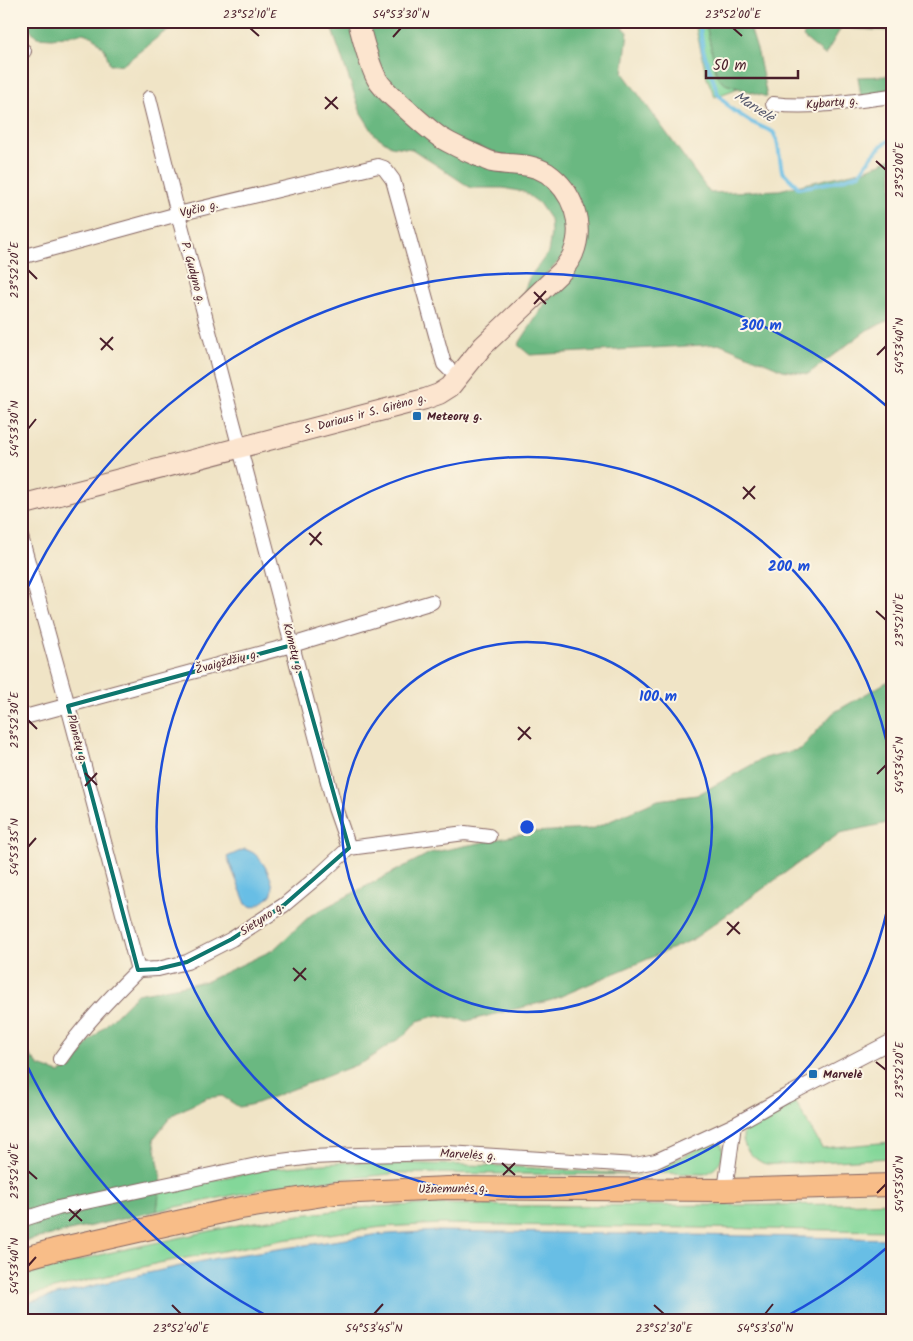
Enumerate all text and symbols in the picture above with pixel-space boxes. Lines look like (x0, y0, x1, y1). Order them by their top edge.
text: 23°52'10"E (223, 5, 278, 24)
text: 54°53'30"N (372, 5, 430, 24)
text: 23°52'00"E (705, 5, 762, 24)
scale bar (706, 48, 798, 80)
text: 50 m (713, 54, 747, 78)
water label: Marvelė (730, 86, 780, 129)
street label: Kybartų g. (805, 91, 859, 115)
text: 23°52'00"E (890, 141, 909, 198)
street label: Vyčio g. (178, 195, 220, 223)
street label: P. Gudyno g. (176, 240, 211, 307)
text: 23°52'20"E (5, 241, 24, 299)
text: 300 m (739, 314, 782, 338)
text: 54°53'40"N (890, 318, 909, 374)
street label: S. Dariaus ir S. Girėno g. (302, 389, 428, 439)
text: 54°53'30"N (5, 400, 24, 458)
place label: Meteorų g. (427, 407, 482, 426)
marker: Meteorų g. (411, 410, 423, 422)
text: 200 m (768, 555, 810, 579)
text: 23°52'10"E (890, 592, 909, 647)
street label: Kometų g. (277, 621, 309, 675)
street label: Žvaigždžių g. (193, 644, 261, 680)
text: 100 m (639, 685, 677, 709)
text: 23°52'30"E (5, 691, 24, 748)
street label: Planetų g. (61, 712, 93, 766)
text: 54°53'45"N (890, 736, 909, 794)
text: 54°53'35"N (5, 818, 24, 876)
centre of rings (518, 818, 536, 836)
street label: Sietyno g. (236, 897, 288, 941)
text: 23°52'20"E (890, 1041, 909, 1099)
place label: Marvelė (823, 1065, 863, 1084)
marker: Marvelė (807, 1068, 819, 1080)
text: 23°52'40"E (5, 1142, 24, 1199)
street label: Marvelės g. (439, 1144, 497, 1166)
text: 54°53'50"N (890, 1156, 909, 1212)
street label: Užnemunės g. (418, 1179, 488, 1199)
text: 54°53'40"N (5, 1238, 24, 1294)
text: 23°52'40"E (153, 1319, 210, 1338)
text: 54°53'45"N (345, 1319, 403, 1338)
text: 23°52'30"E (636, 1319, 693, 1338)
text: 54°53'50"N (737, 1319, 793, 1338)

